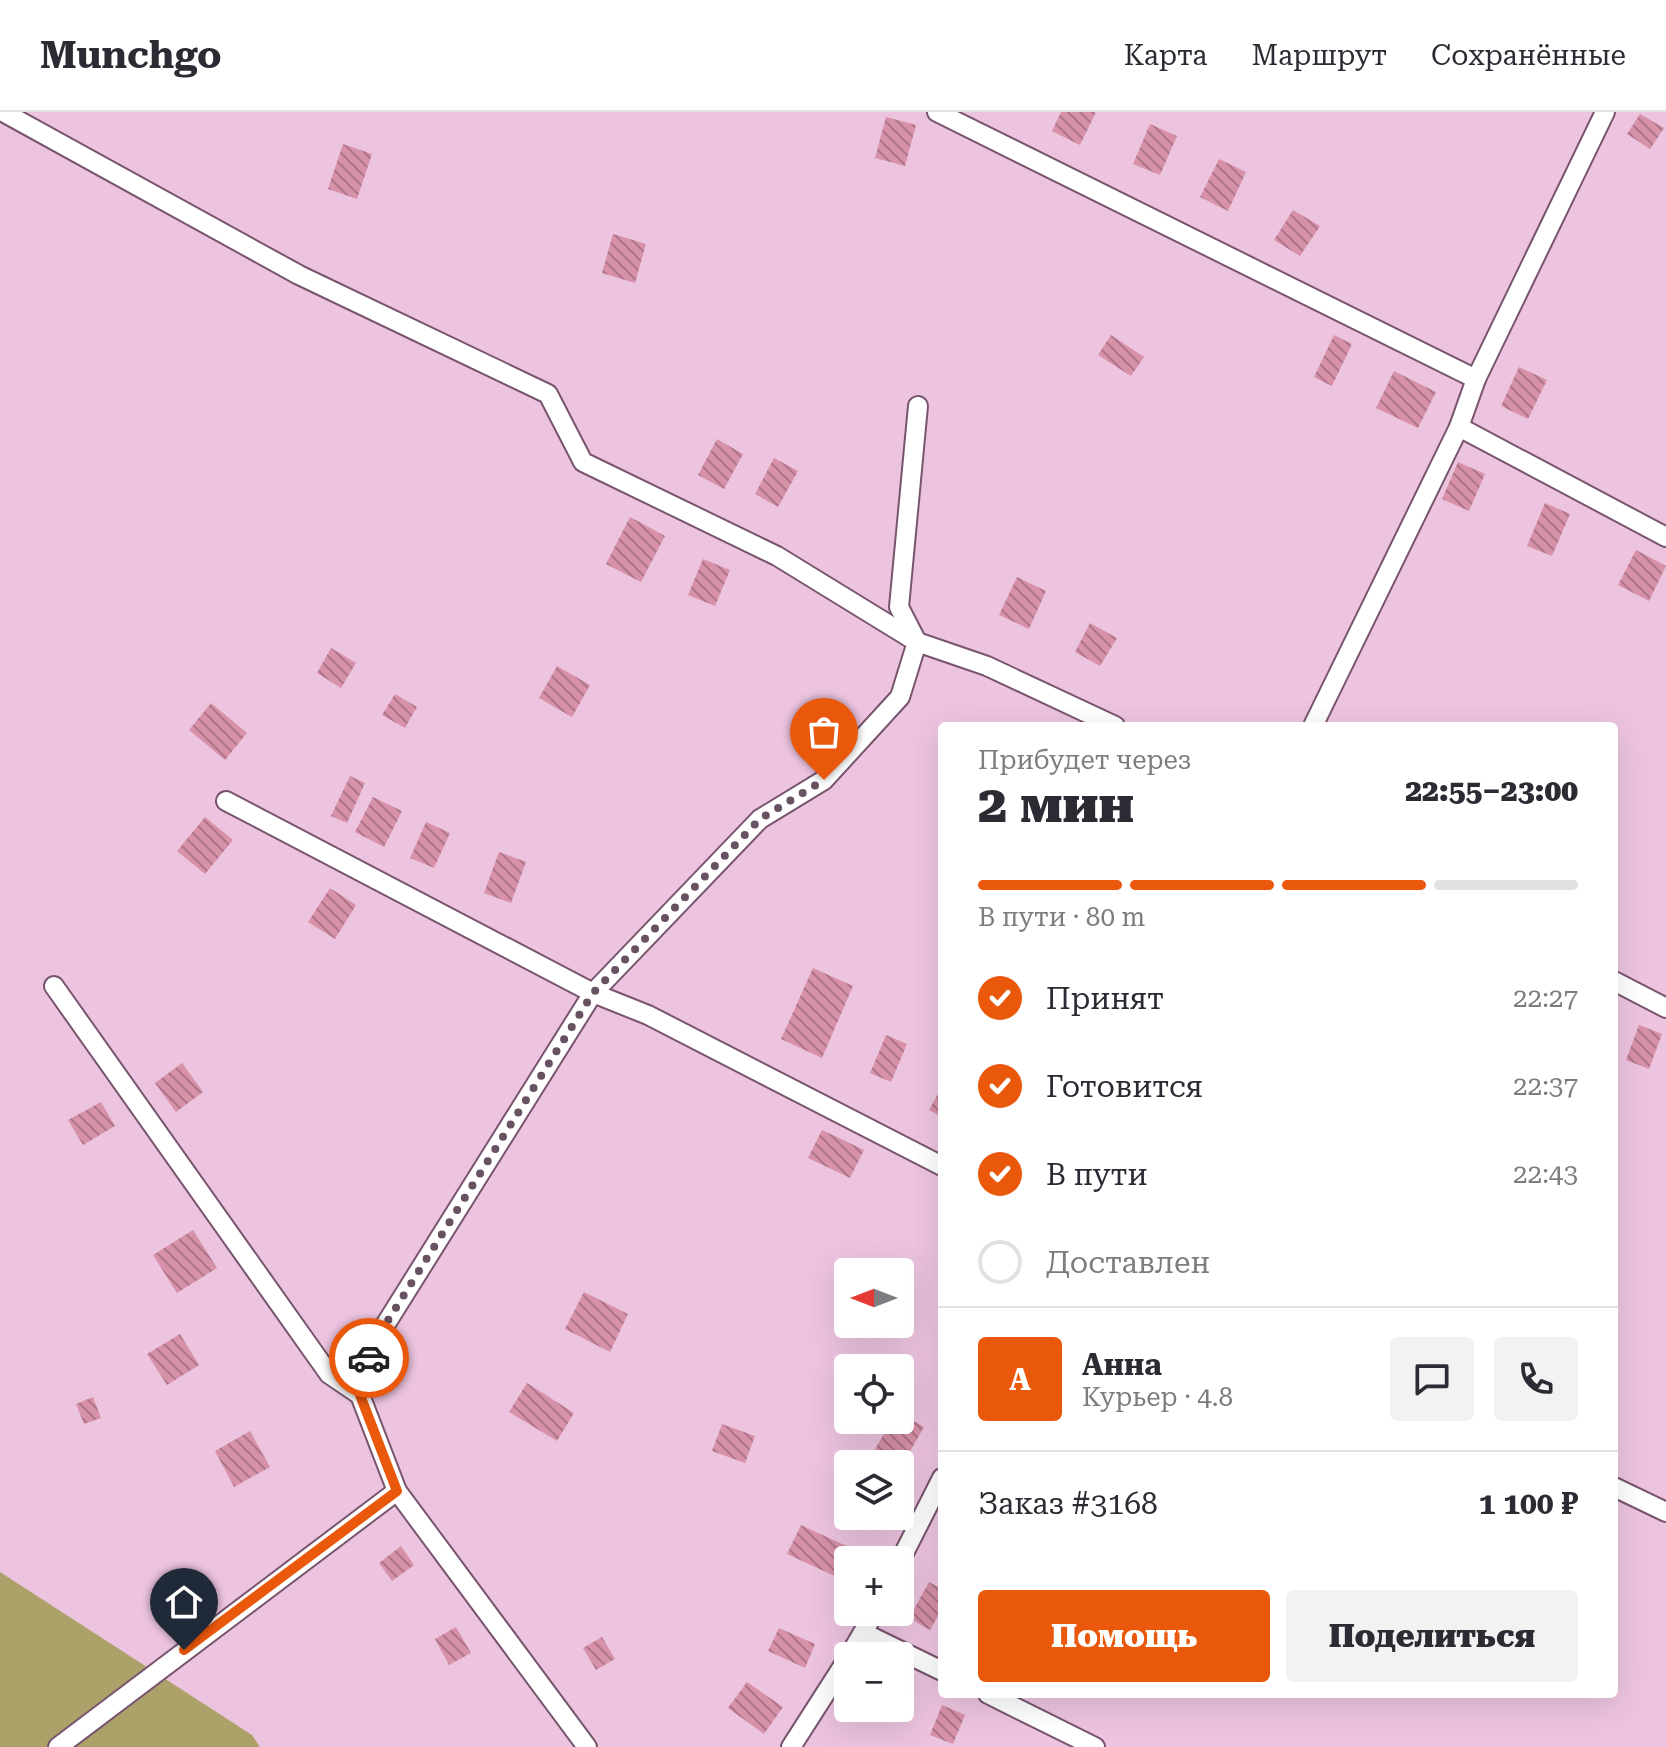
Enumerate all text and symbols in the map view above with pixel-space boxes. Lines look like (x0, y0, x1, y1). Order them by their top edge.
text: Munchgo (40, 33, 222, 77)
text: Карта (1124, 39, 1208, 72)
text: Маршрут (1252, 39, 1387, 72)
text: Сохранённые (1431, 39, 1626, 72)
pin (790, 698, 858, 780)
icon: bag (802, 710, 846, 754)
text: Прибудет через (978, 745, 1192, 775)
text: 22:55–23:00 (1405, 773, 1578, 808)
text: 2 мин (978, 774, 1134, 835)
text: В пути · 80 m (978, 902, 1145, 932)
icon: check (978, 976, 1022, 1020)
text: Принят (1046, 981, 1164, 1016)
text: 22:27 (1513, 983, 1578, 1013)
icon: check (978, 1064, 1022, 1108)
text: Готовится (1046, 1069, 1203, 1104)
text: 22:37 (1513, 1071, 1578, 1101)
icon: check (978, 1152, 1022, 1196)
text: В пути (1046, 1157, 1148, 1192)
text: 22:43 (1513, 1159, 1578, 1189)
text: Доставлен (1046, 1245, 1210, 1280)
north arrow (834, 1258, 914, 1338)
map controls (834, 1258, 914, 1722)
courier (329, 1318, 409, 1398)
icon: car (347, 1336, 391, 1380)
button: chat (1390, 1337, 1474, 1421)
button: phone (1494, 1337, 1578, 1421)
text: Анна (1082, 1347, 1162, 1382)
button: locate (834, 1354, 914, 1434)
text: А (1009, 1362, 1031, 1397)
text: Курьер · 4.8 (1082, 1382, 1233, 1412)
button: layers (834, 1450, 914, 1530)
text: Заказ #3168 (978, 1486, 1158, 1521)
text: 1 100 ₽ (1479, 1486, 1578, 1521)
button: + (834, 1546, 914, 1626)
pin (150, 1568, 218, 1650)
icon: home (162, 1580, 206, 1624)
button: Помощь (978, 1590, 1270, 1682)
button: Поделиться (1286, 1590, 1578, 1682)
button: − (834, 1642, 914, 1722)

